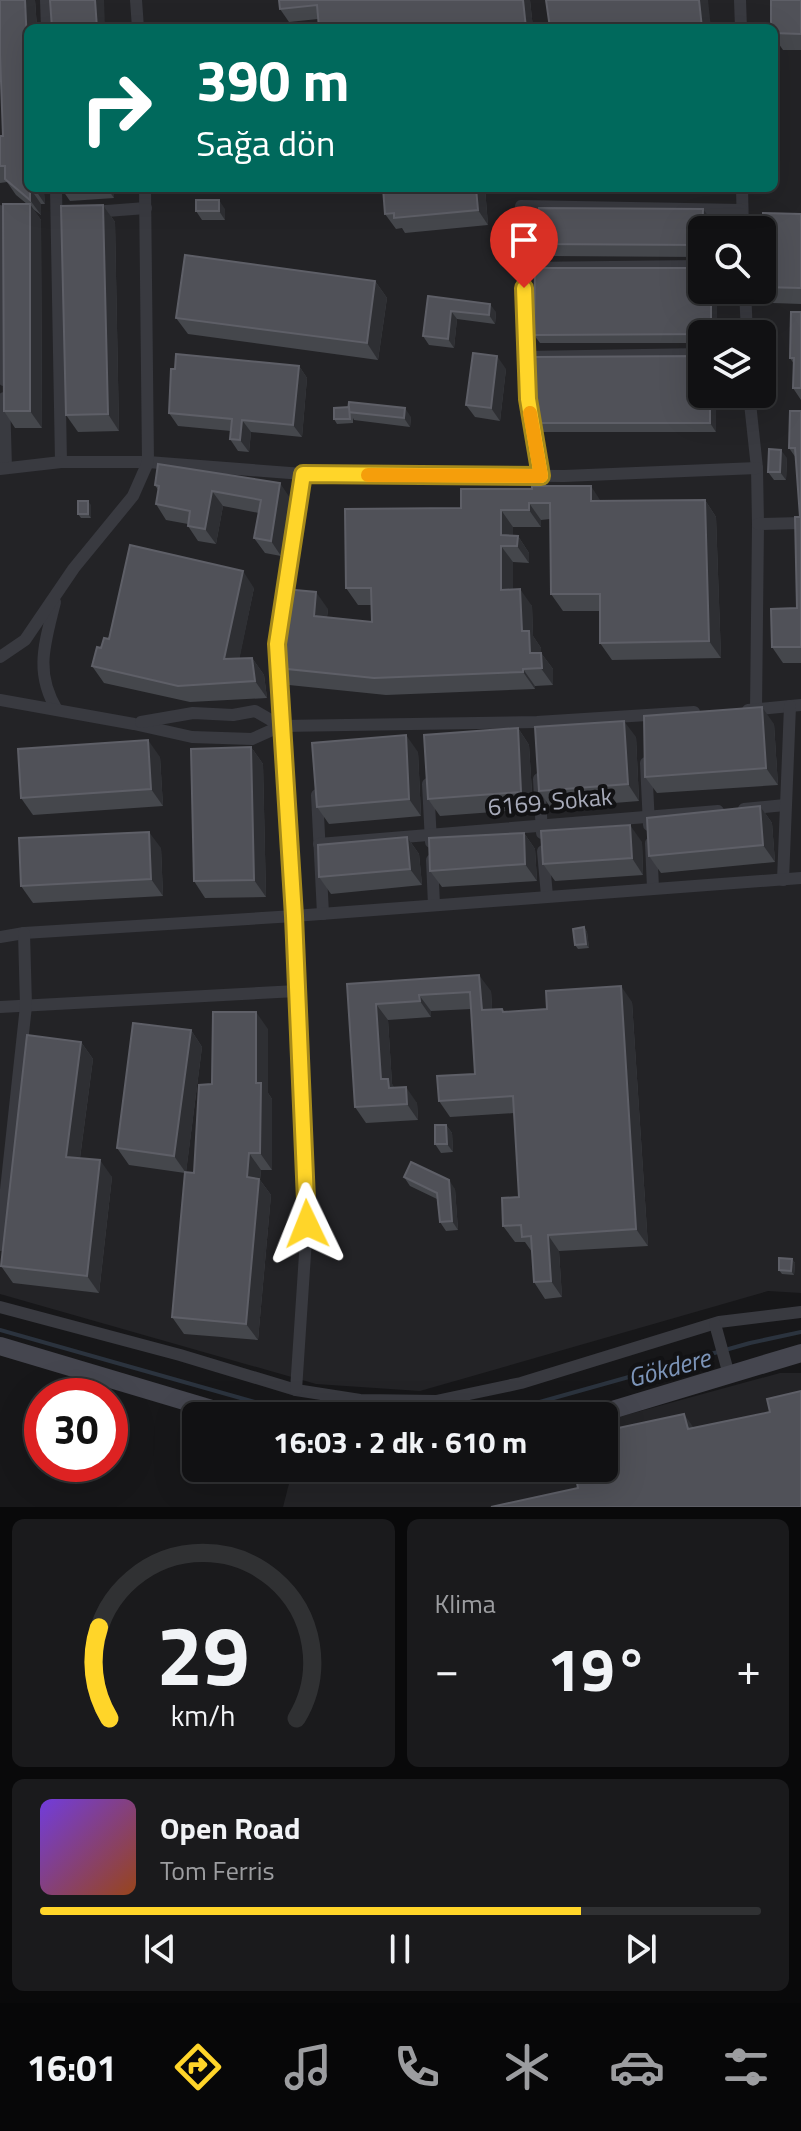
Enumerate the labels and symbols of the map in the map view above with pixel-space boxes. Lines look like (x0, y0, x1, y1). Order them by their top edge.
pin (490, 206, 558, 288)
street label: 6169. Sokak (486, 778, 614, 824)
position arrow (265, 1182, 349, 1266)
water label: Gökdere (623, 1337, 716, 1397)
speed limit sign: 30 (24, 1378, 128, 1482)

